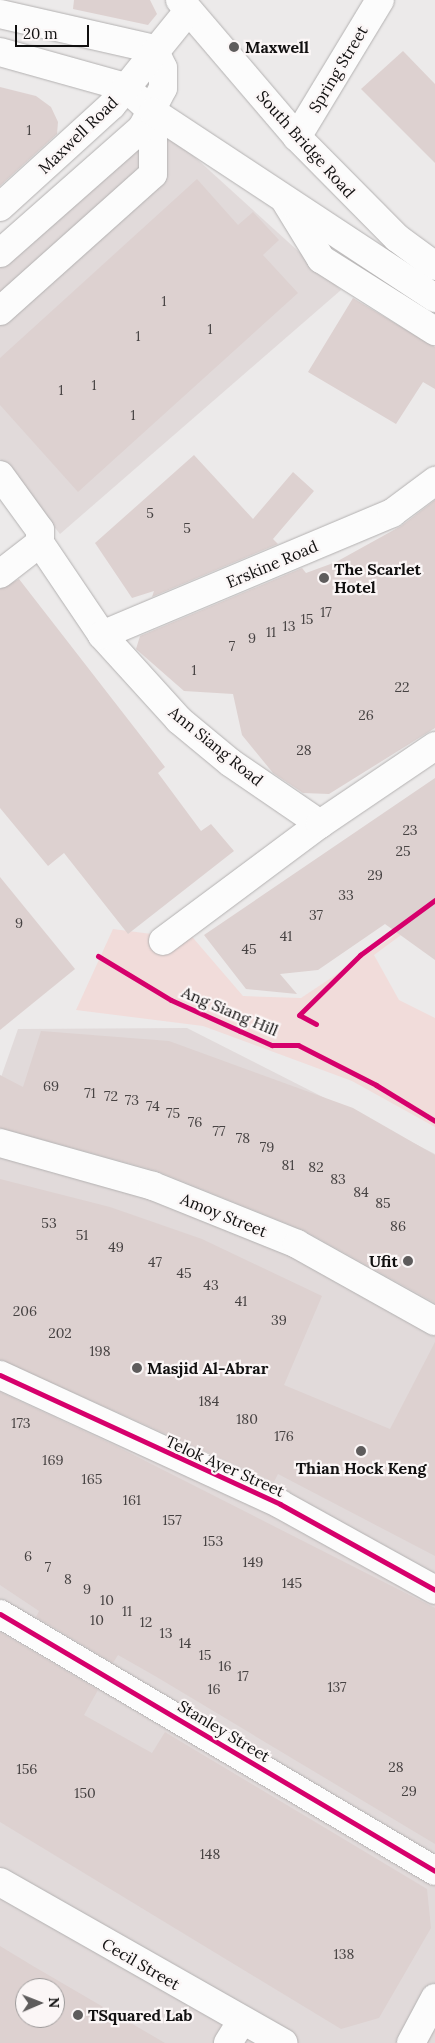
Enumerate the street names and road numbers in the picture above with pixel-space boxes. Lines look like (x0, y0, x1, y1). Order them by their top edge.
street label: Spring Street (305, 22, 371, 116)
street label: South Bridge Road (253, 86, 359, 202)
street label: Maxwell Road (34, 92, 122, 178)
street label: Erskine Road (224, 536, 320, 592)
street label: Ann Siang Road (165, 702, 267, 790)
street label: Ang Siang Hill (179, 982, 281, 1040)
street label: Amoy Street (178, 1189, 270, 1241)
street label: Telok Ayer Street (163, 1431, 287, 1501)
street label: Stanley Street (174, 1696, 274, 1766)
street label: Cecil Street (99, 1934, 183, 1994)

